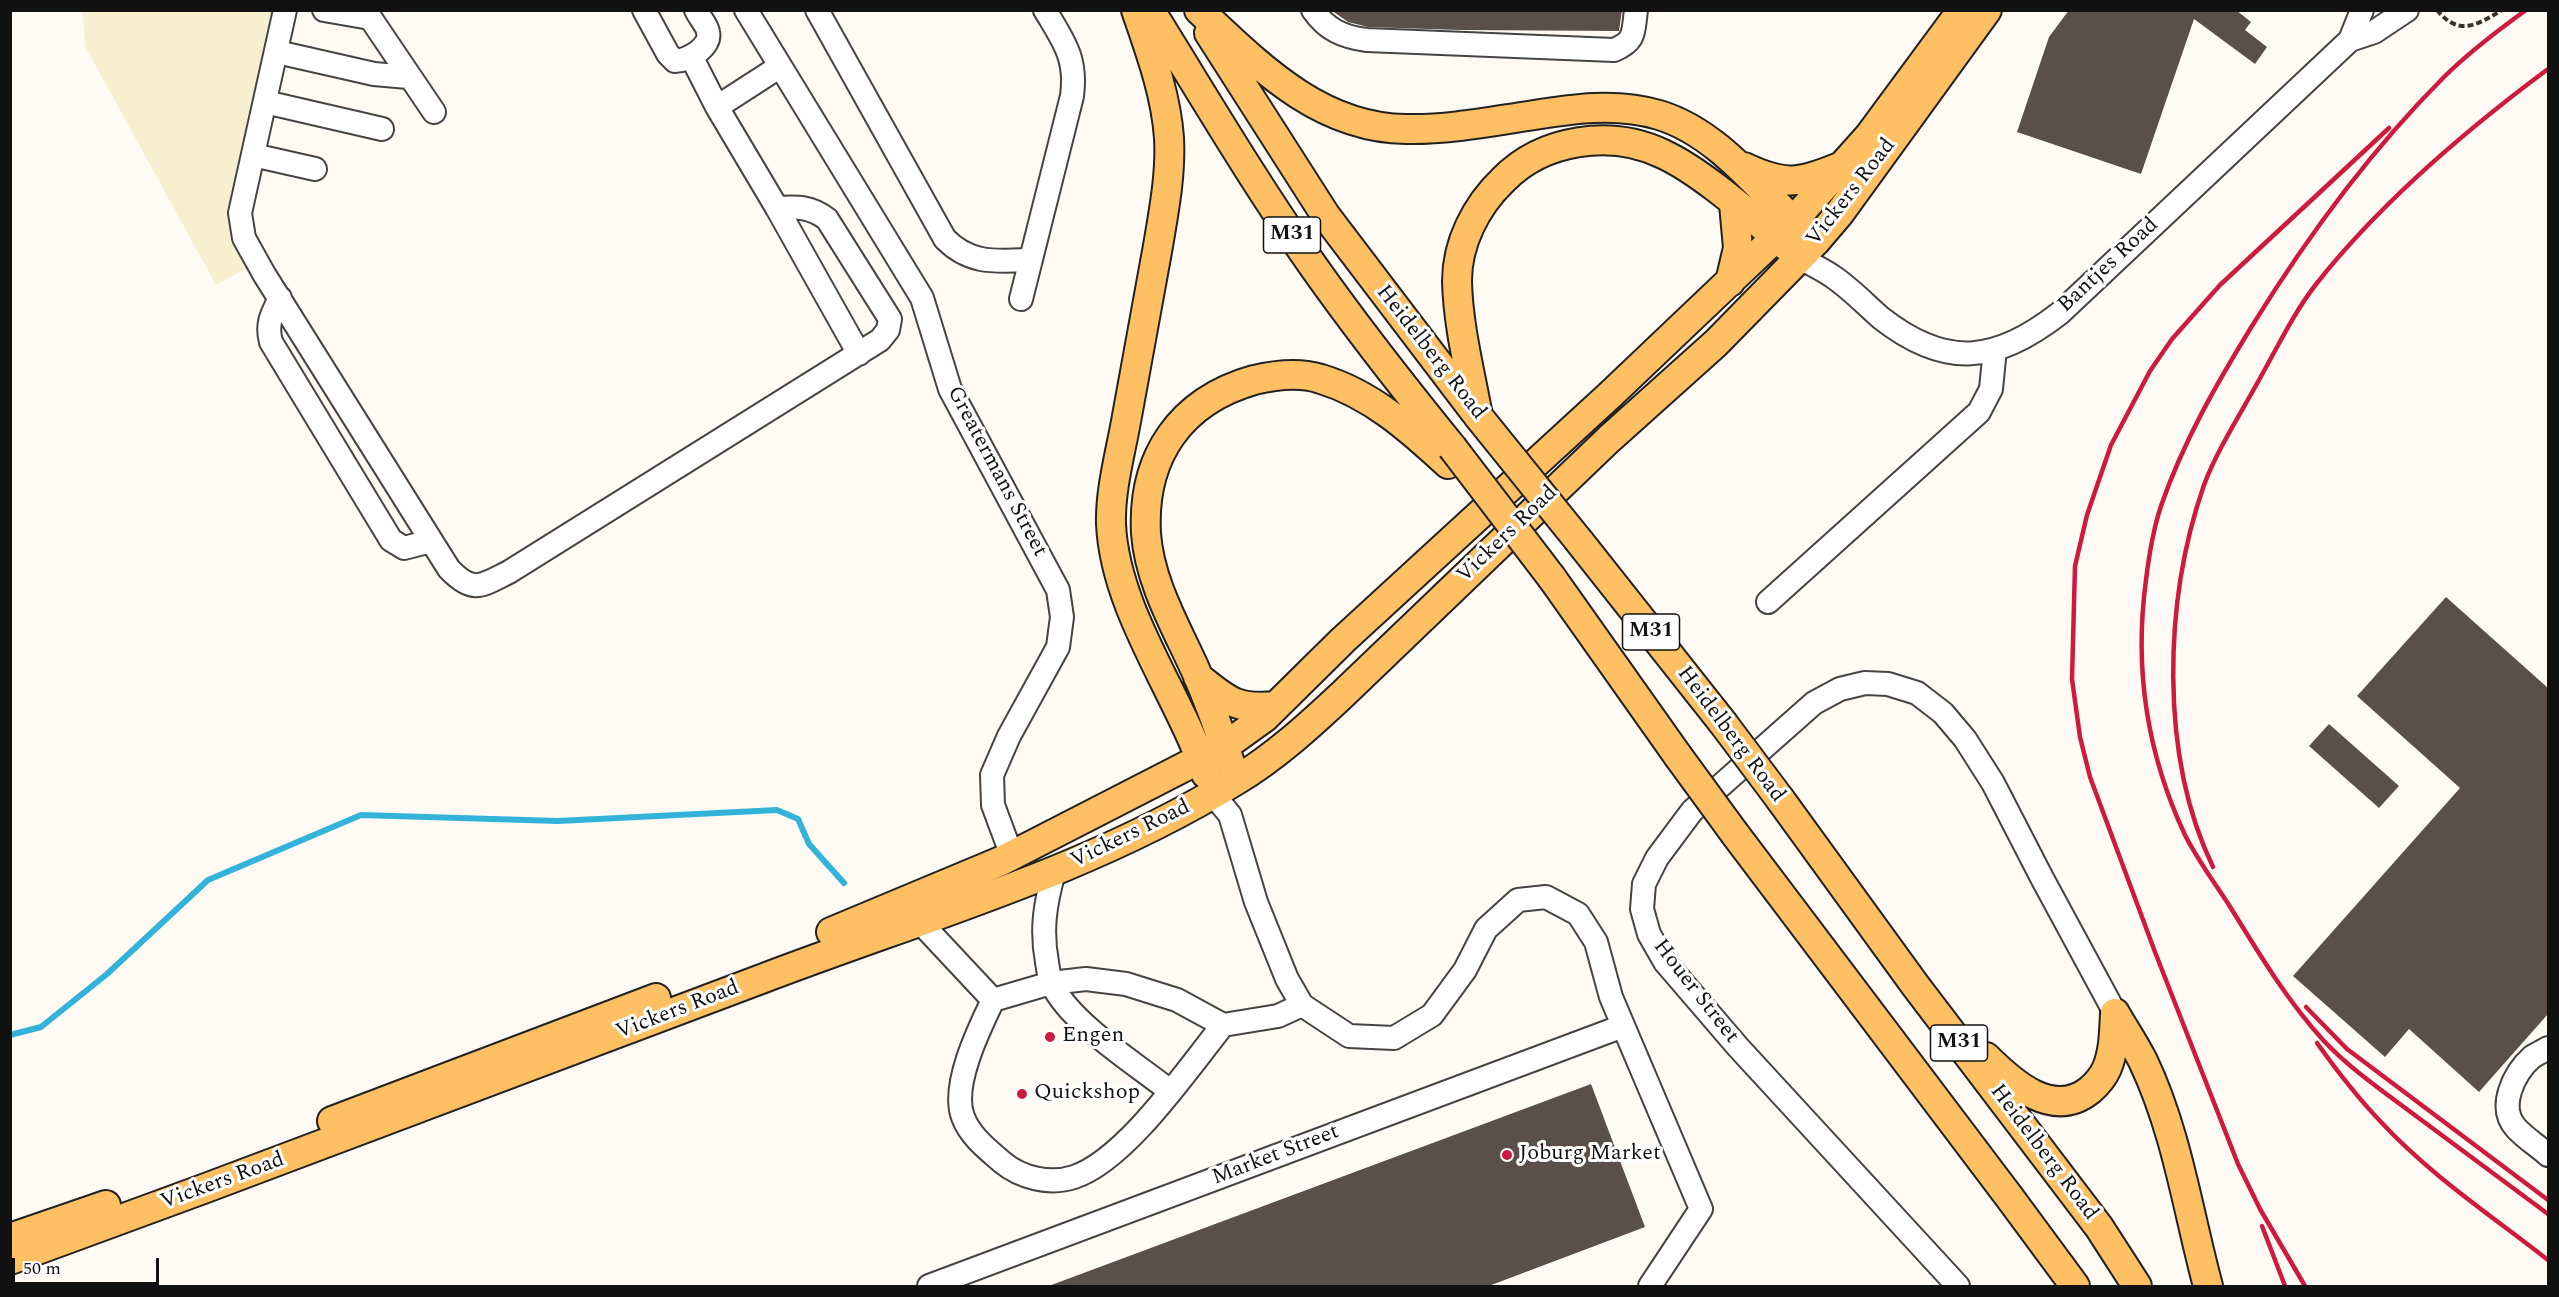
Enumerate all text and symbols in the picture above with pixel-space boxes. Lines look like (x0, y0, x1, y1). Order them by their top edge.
street label: Vickers Road (1802, 134, 1902, 252)
street label: Bantjes Road (2053, 213, 2165, 319)
road number: M31 (1264, 217, 1320, 253)
street label: Heidelberg Road (1369, 280, 1491, 426)
street label: Greatermans Street (940, 382, 1052, 562)
street label: Vickers Road (1452, 481, 1564, 589)
road number: M31 (1622, 614, 1680, 650)
street label: Heidelberg Road (1670, 662, 1790, 808)
street label: Vickers Road (1067, 795, 1195, 875)
street label: Houer Street (1646, 935, 1744, 1049)
street label: Vickers Road (613, 975, 743, 1047)
place label: Engen (1062, 1024, 1124, 1050)
road number: M31 (1930, 1025, 1988, 1061)
marker: Engen (1043, 1030, 1057, 1044)
street label: Heidelberg Road (1983, 1080, 2103, 1226)
place label: Quickshop (1034, 1081, 1140, 1107)
marker: Quickshop (1015, 1087, 1029, 1101)
street label: Market Street (1209, 1120, 1343, 1192)
place label: Joburg Market (1519, 1142, 1661, 1168)
street label: Vickers Road (158, 1147, 288, 1217)
marker: Joburg Market (1500, 1148, 1514, 1162)
scale bar (15, 1246, 162, 1284)
text: 50 m (23, 1255, 61, 1282)

